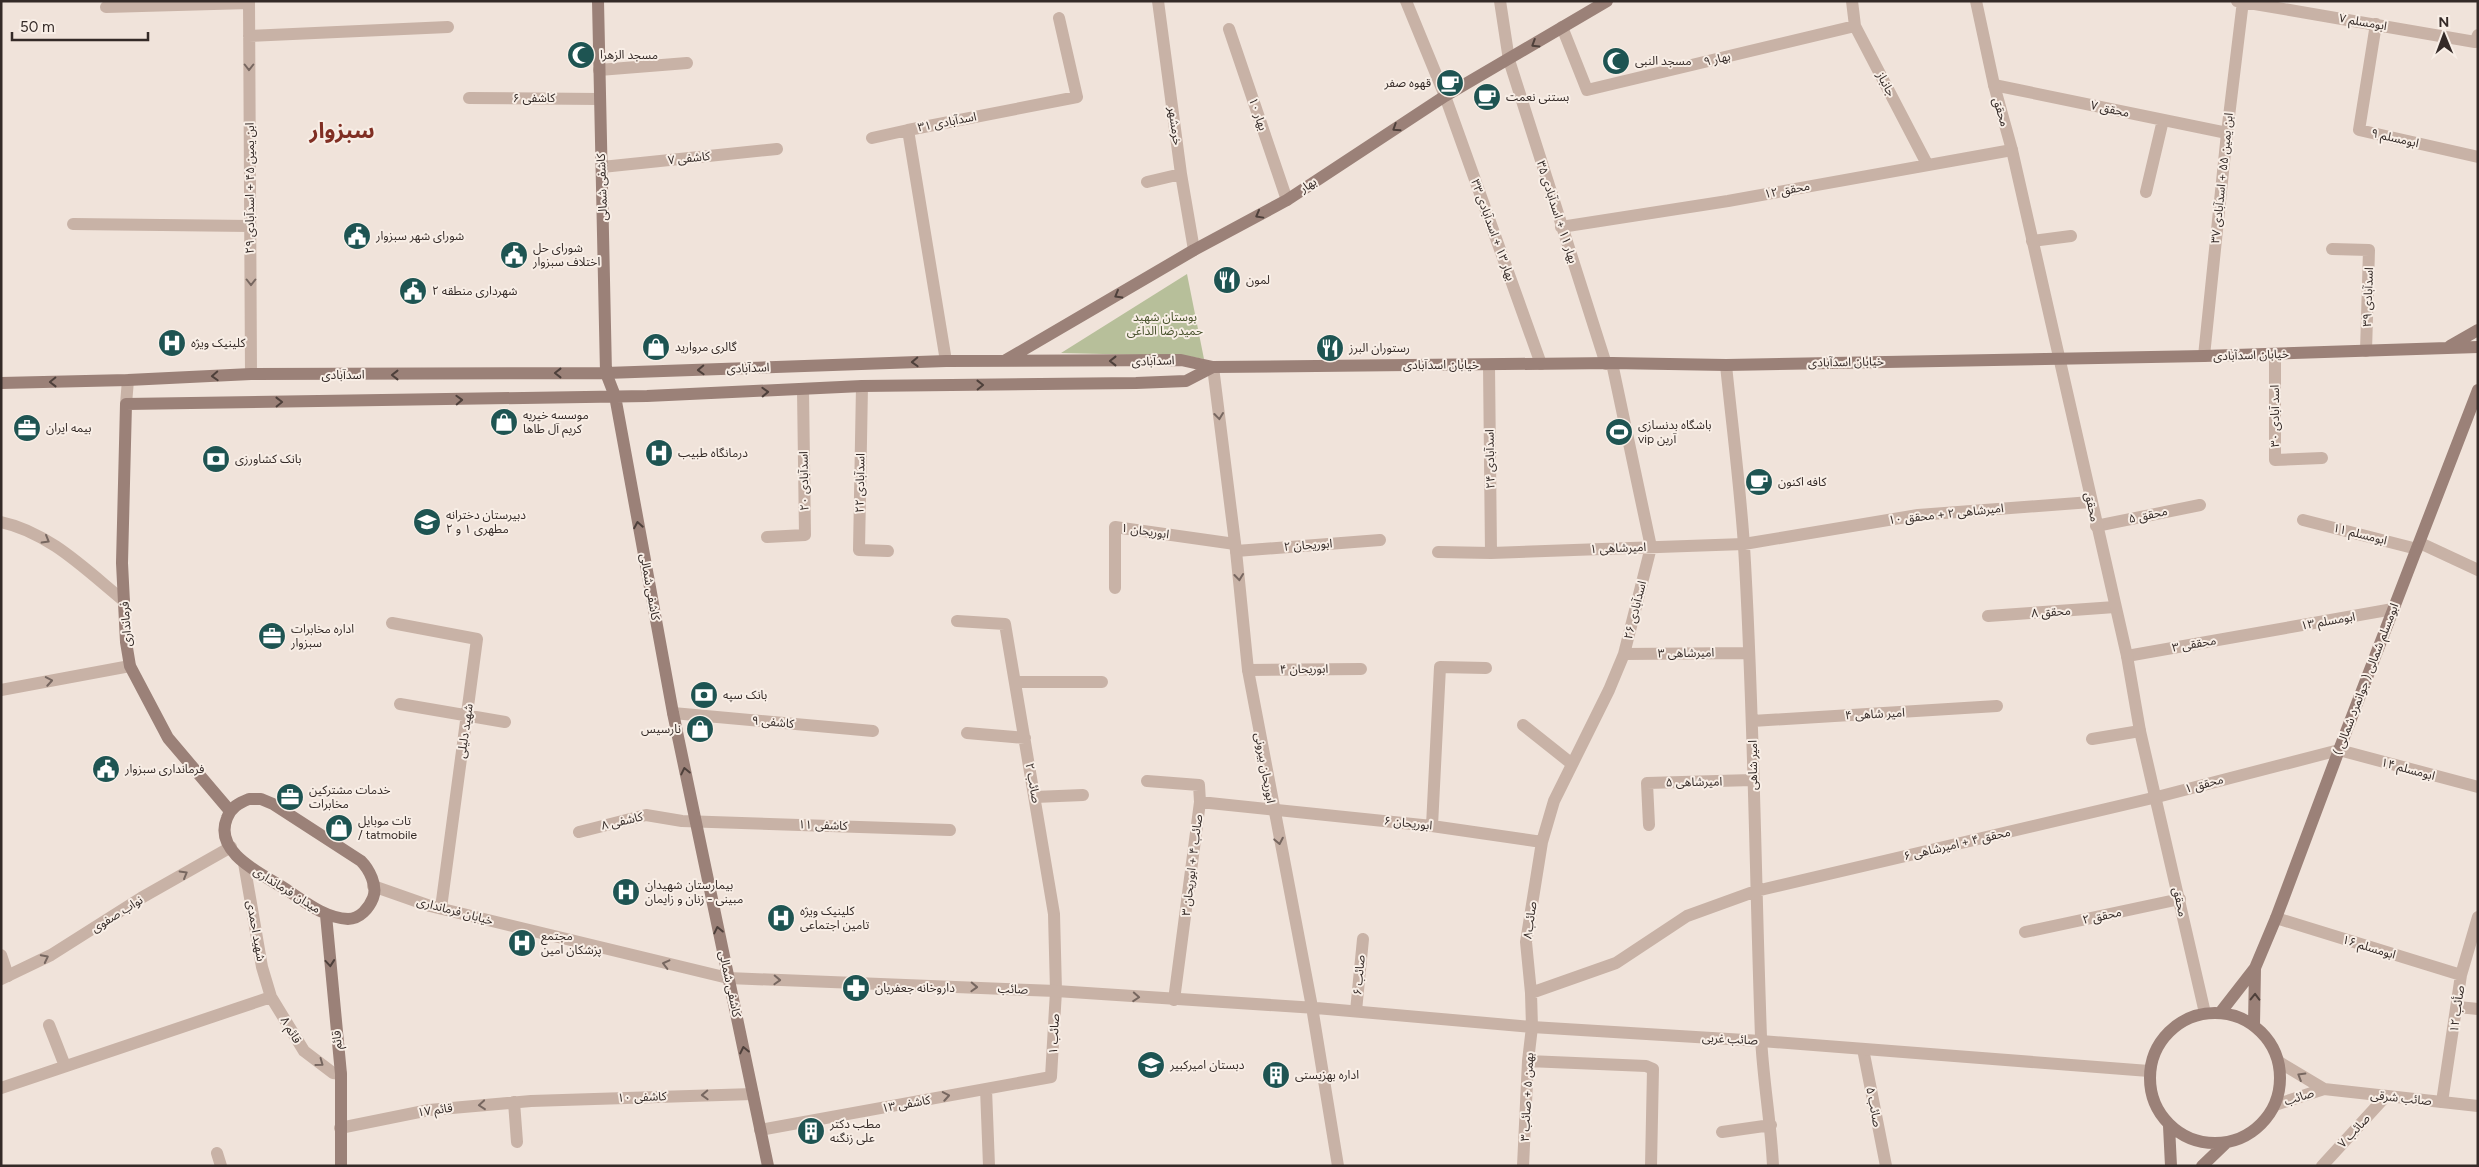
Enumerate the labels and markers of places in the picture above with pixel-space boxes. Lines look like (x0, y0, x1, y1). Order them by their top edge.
mosque icon: مسجد الزهرا (566, 40, 596, 70)
mosque icon: مسجد النبی (1601, 46, 1631, 76)
place label: مسجد الزهرا (600, 48, 658, 62)
place label: مسجد النبی (1635, 54, 1692, 68)
cafe icon: قهوه صفر (1435, 68, 1465, 98)
place label: قهوه صفر (1384, 76, 1431, 90)
cafe icon: بستنی نعمت (1472, 82, 1502, 112)
place label: بستنی نعمت (1506, 90, 1569, 104)
public building icon: شورای شهر سبزوار (342, 221, 372, 251)
place label: شورای شهر سبزوار (375, 229, 464, 243)
public building icon: شورای حل اختلاف سبزوار (499, 240, 529, 270)
place label: شورای حل اختلاف سبزوار (532, 241, 600, 269)
restaurant icon: لمون (1212, 265, 1242, 295)
place label: لمون (1246, 273, 1270, 287)
public building icon: شهرداری منطقه ۲ (398, 276, 428, 306)
place label: شهرداری منطقه ۲ (432, 284, 518, 298)
hospital icon: کلینیک ویژه (157, 328, 187, 358)
shop icon: گالری مروارید (641, 332, 671, 362)
restaurant icon: رستوران البرز (1315, 333, 1345, 363)
place label: کلینیک ویژه (191, 336, 246, 350)
place label: گالری مروارید (675, 340, 738, 354)
place label: رستوران البرز (1348, 341, 1410, 355)
shop icon: موسسه خیریه کریم آل طاها (489, 407, 519, 437)
place label: موسسه خیریه کریم آل طاها (523, 408, 589, 438)
office icon: بیمه ایران (12, 413, 42, 443)
sports icon: باشگاه بدنسازی vip آرین (1604, 417, 1634, 447)
place label: باشگاه بدنسازی vip آرین (1638, 418, 1712, 446)
place label: بیمه ایران (46, 421, 91, 435)
hospital icon: درمانگاه طبیب (644, 438, 674, 468)
bank icon: بانک کشاورزی (201, 444, 231, 474)
place label: درمانگاه طبیب (678, 446, 748, 460)
place label: بانک کشاورزی (235, 452, 302, 466)
cafe icon: کافه اکنون (1744, 467, 1774, 497)
place label: کافه اکنون (1778, 475, 1827, 489)
school or university icon: دبیرستان دخترانه مطهری ۱ و ۲ (412, 507, 442, 537)
place label: دبیرستان دخترانه مطهری ۱ و ۲ (446, 508, 526, 536)
office icon: اداره مخابرات سبزوار (257, 621, 287, 651)
place label: اداره مخابرات سبزوار (290, 622, 354, 650)
bank icon: بانک سپه (689, 680, 719, 710)
place label: بانک سپه (723, 688, 767, 703)
shop icon: نارسیس (685, 714, 715, 744)
place label: نارسیس (641, 722, 681, 736)
public building icon: فرمانداری سبزوار (91, 754, 121, 784)
place label: فرمانداری سبزوار (124, 762, 204, 776)
office icon: خدمات مشترکین مخابرات (275, 782, 305, 812)
place label: خدمات مشترکین مخابرات (309, 783, 391, 811)
shop icon: تات موبایل / tatmobile (324, 813, 354, 843)
place label: تات موبایل / tatmobile (358, 814, 417, 842)
hospital icon: بیمارستان شهیدان مبینی - زنان و زایمان (611, 877, 641, 907)
place label: بیمارستان شهیدان مبینی - زنان و زایمان (645, 878, 743, 906)
hospital icon: کلینیک ویژه تامین اجتماعی (766, 903, 796, 933)
place label: کلینیک ویژه تامین اجتماعی (800, 904, 870, 932)
hospital icon: مجتمع پزشکان امین (507, 928, 537, 958)
place label: مجتمع پزشکان امین (541, 929, 602, 958)
pharmacy icon: داروخانه جعفریان (841, 973, 871, 1003)
place label: داروخانه جعفریان (875, 981, 955, 995)
school or university icon: دبستان امیرکبیر (1136, 1050, 1166, 1080)
place label: دبستان امیرکبیر (1169, 1058, 1245, 1072)
building icon: اداره بهزیستی (1261, 1060, 1291, 1090)
place label: اداره بهزیستی (1295, 1068, 1359, 1082)
building icon: مطب دکتر علی زنگنه (796, 1116, 826, 1146)
place label: مطب دکتر علی زنگنه (829, 1117, 881, 1145)

